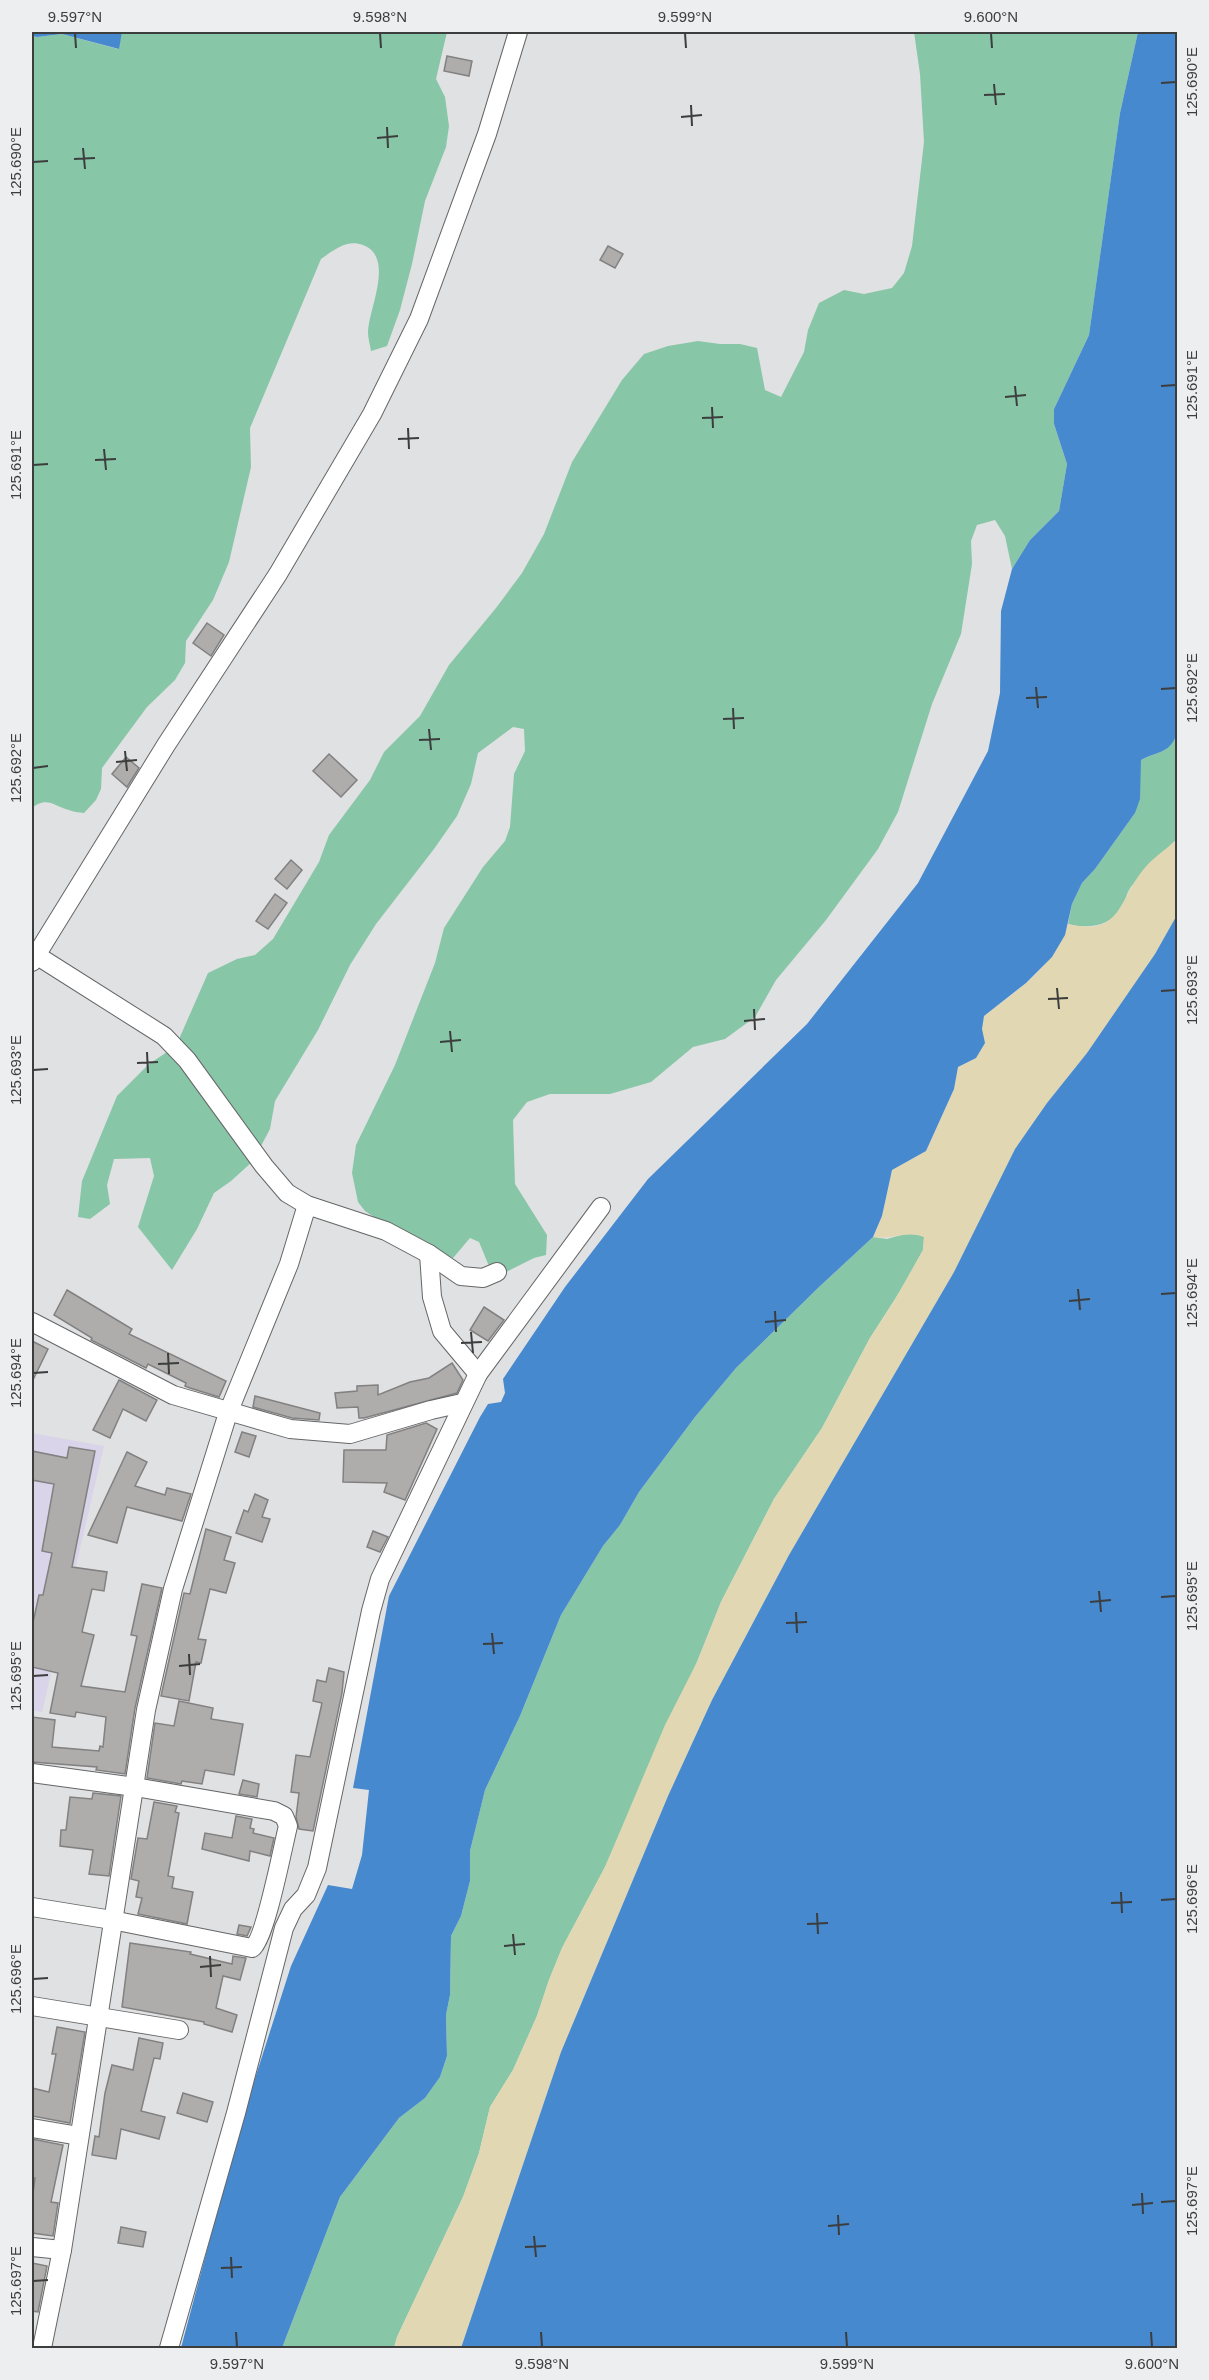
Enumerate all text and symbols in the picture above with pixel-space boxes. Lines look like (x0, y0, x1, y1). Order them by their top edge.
text: 9.597°N (48, 8, 102, 25)
text: 9.598°N (353, 8, 407, 25)
text: 9.599°N (658, 8, 712, 25)
text: 9.600°N (964, 8, 1018, 25)
text: 125.690°E (1183, 47, 1200, 117)
text: 125.690°E (7, 127, 24, 197)
text: 125.691°E (1183, 350, 1200, 420)
text: 125.691°E (7, 430, 24, 500)
text: 125.692°E (1183, 653, 1200, 723)
text: 125.692°E (7, 733, 24, 803)
text: 125.693°E (1183, 955, 1200, 1025)
text: 125.693°E (7, 1035, 24, 1105)
text: 125.694°E (1183, 1258, 1200, 1328)
text: 125.694°E (7, 1338, 24, 1408)
text: 125.695°E (1183, 1561, 1200, 1631)
text: 125.695°E (7, 1641, 24, 1711)
text: 125.696°E (1183, 1864, 1200, 1934)
text: 125.696°E (7, 1944, 24, 2014)
text: 125.697°E (1183, 2166, 1200, 2236)
text: 125.697°E (7, 2246, 24, 2316)
text: 9.597°N (210, 2355, 264, 2372)
text: 9.598°N (515, 2355, 569, 2372)
text: 9.599°N (820, 2355, 874, 2372)
text: 9.600°N (1125, 2355, 1179, 2372)

